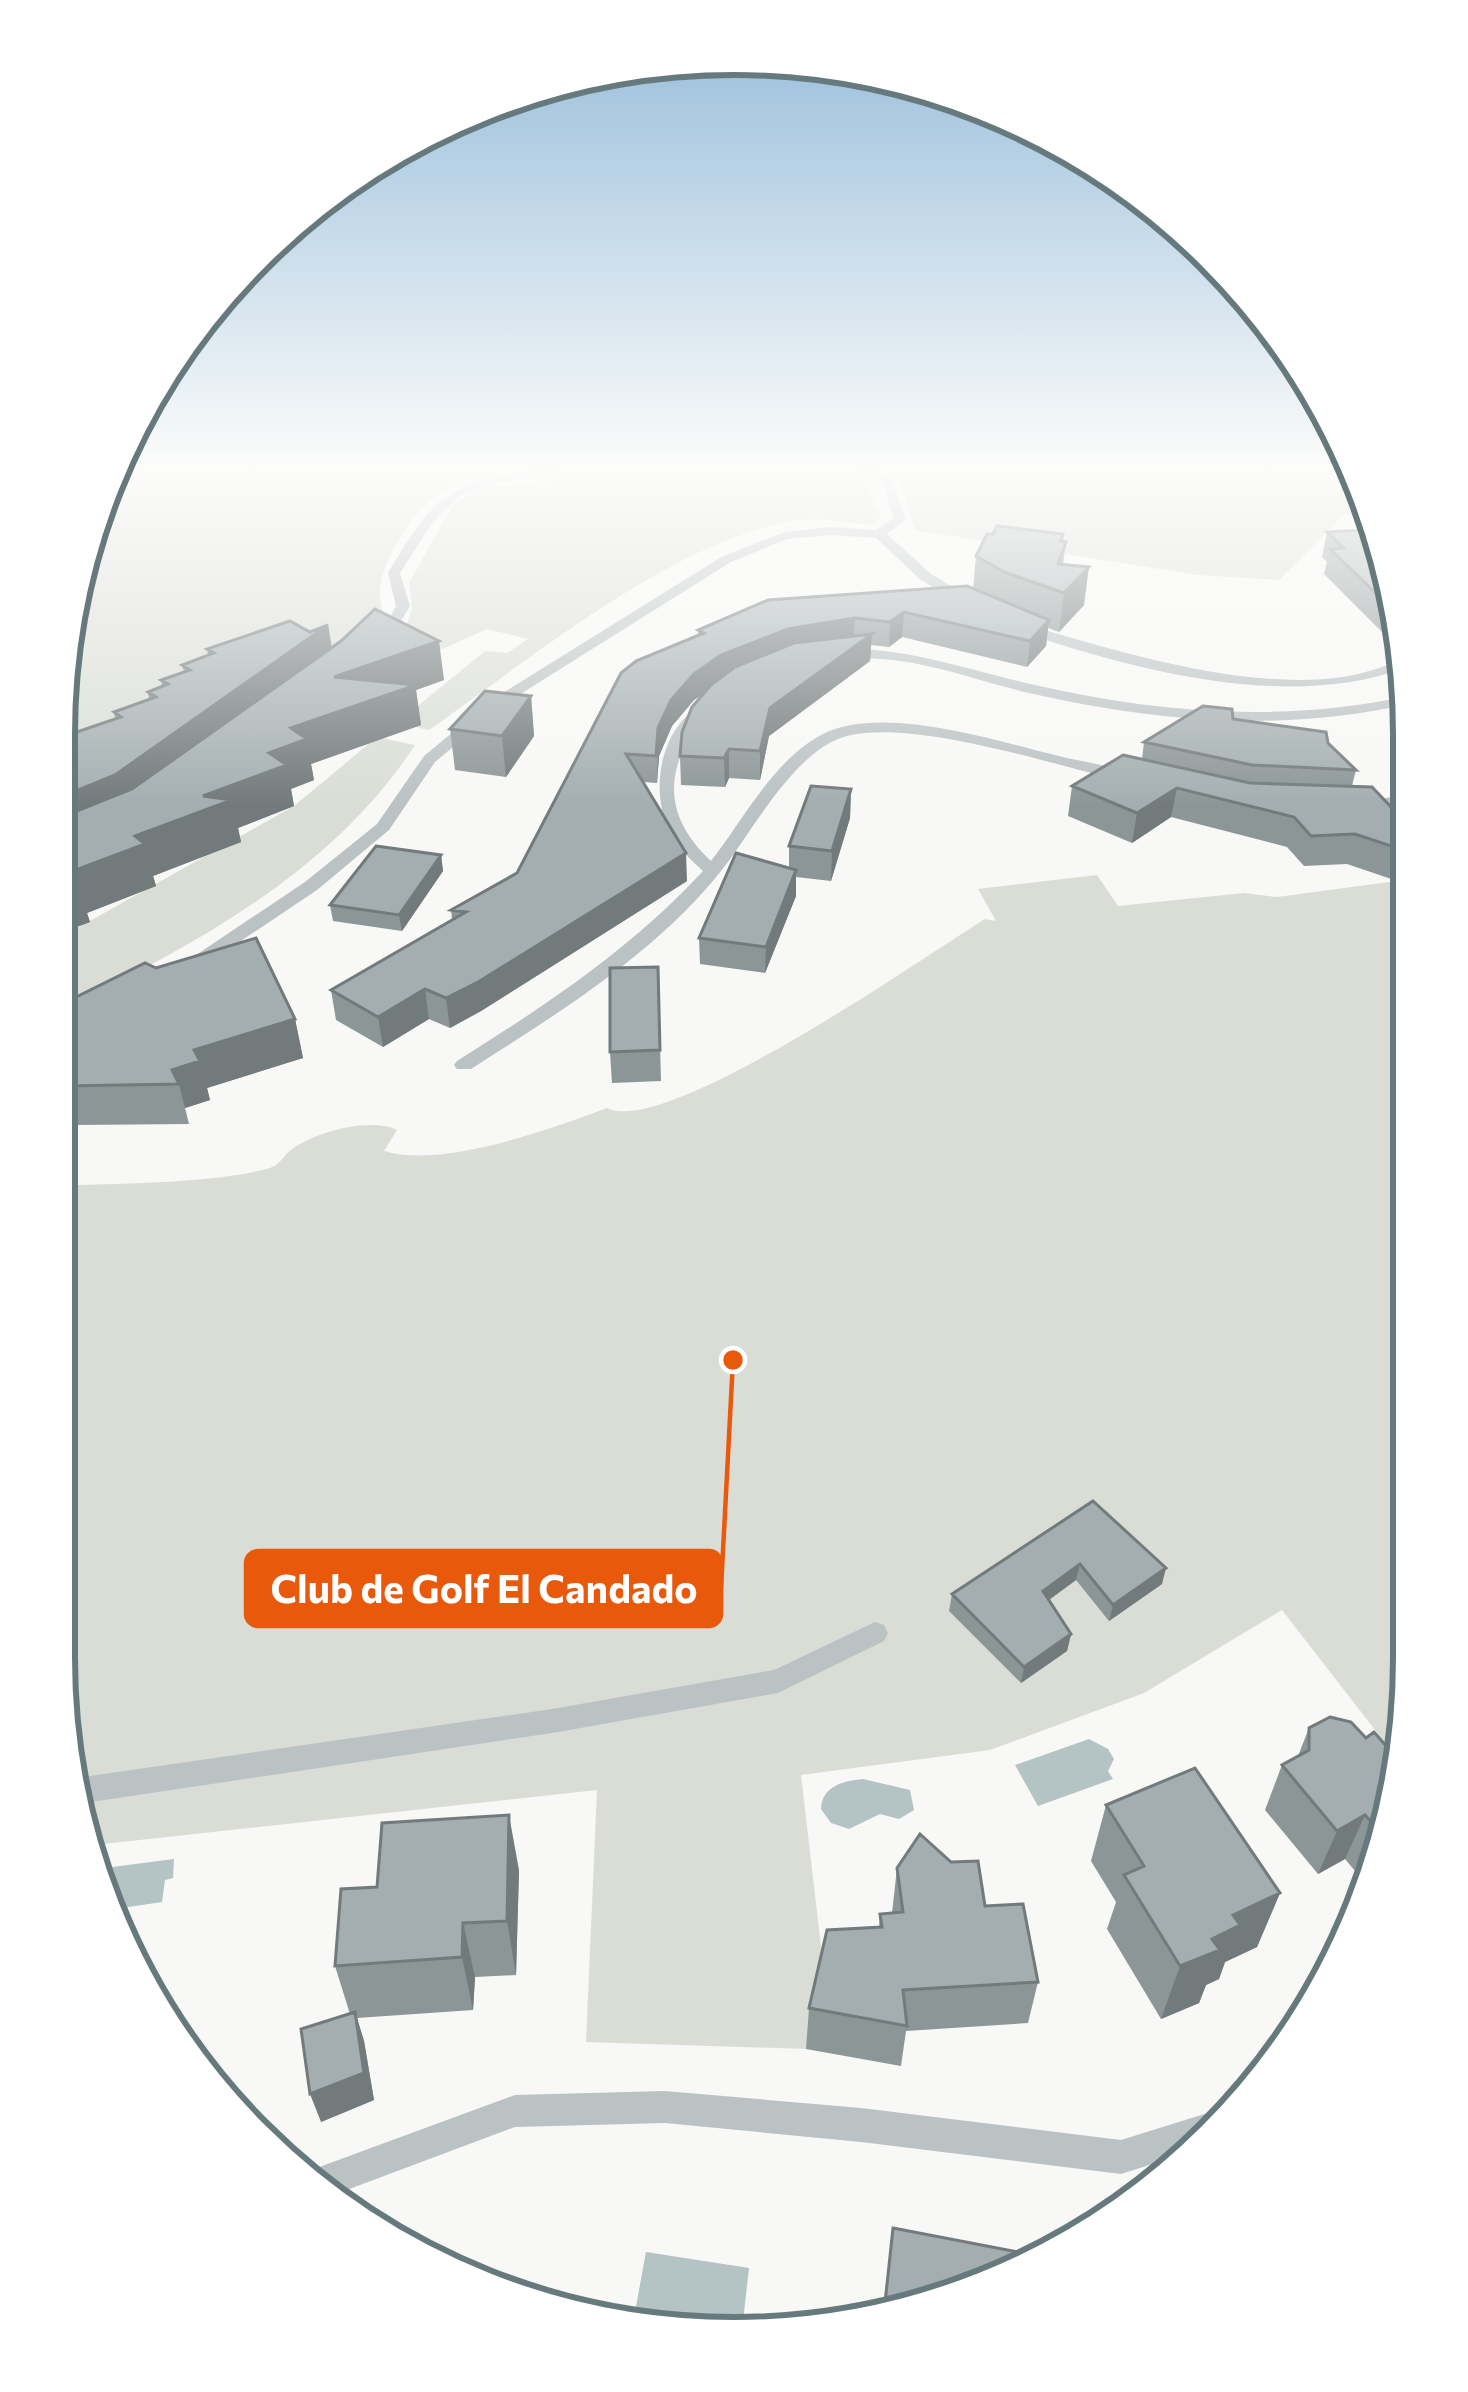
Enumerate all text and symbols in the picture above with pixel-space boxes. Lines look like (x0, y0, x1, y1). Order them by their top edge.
callout: Club de Golf El Candado (246, 1551, 721, 1626)
text: Club de Golf El Candado (270, 1563, 698, 1611)

